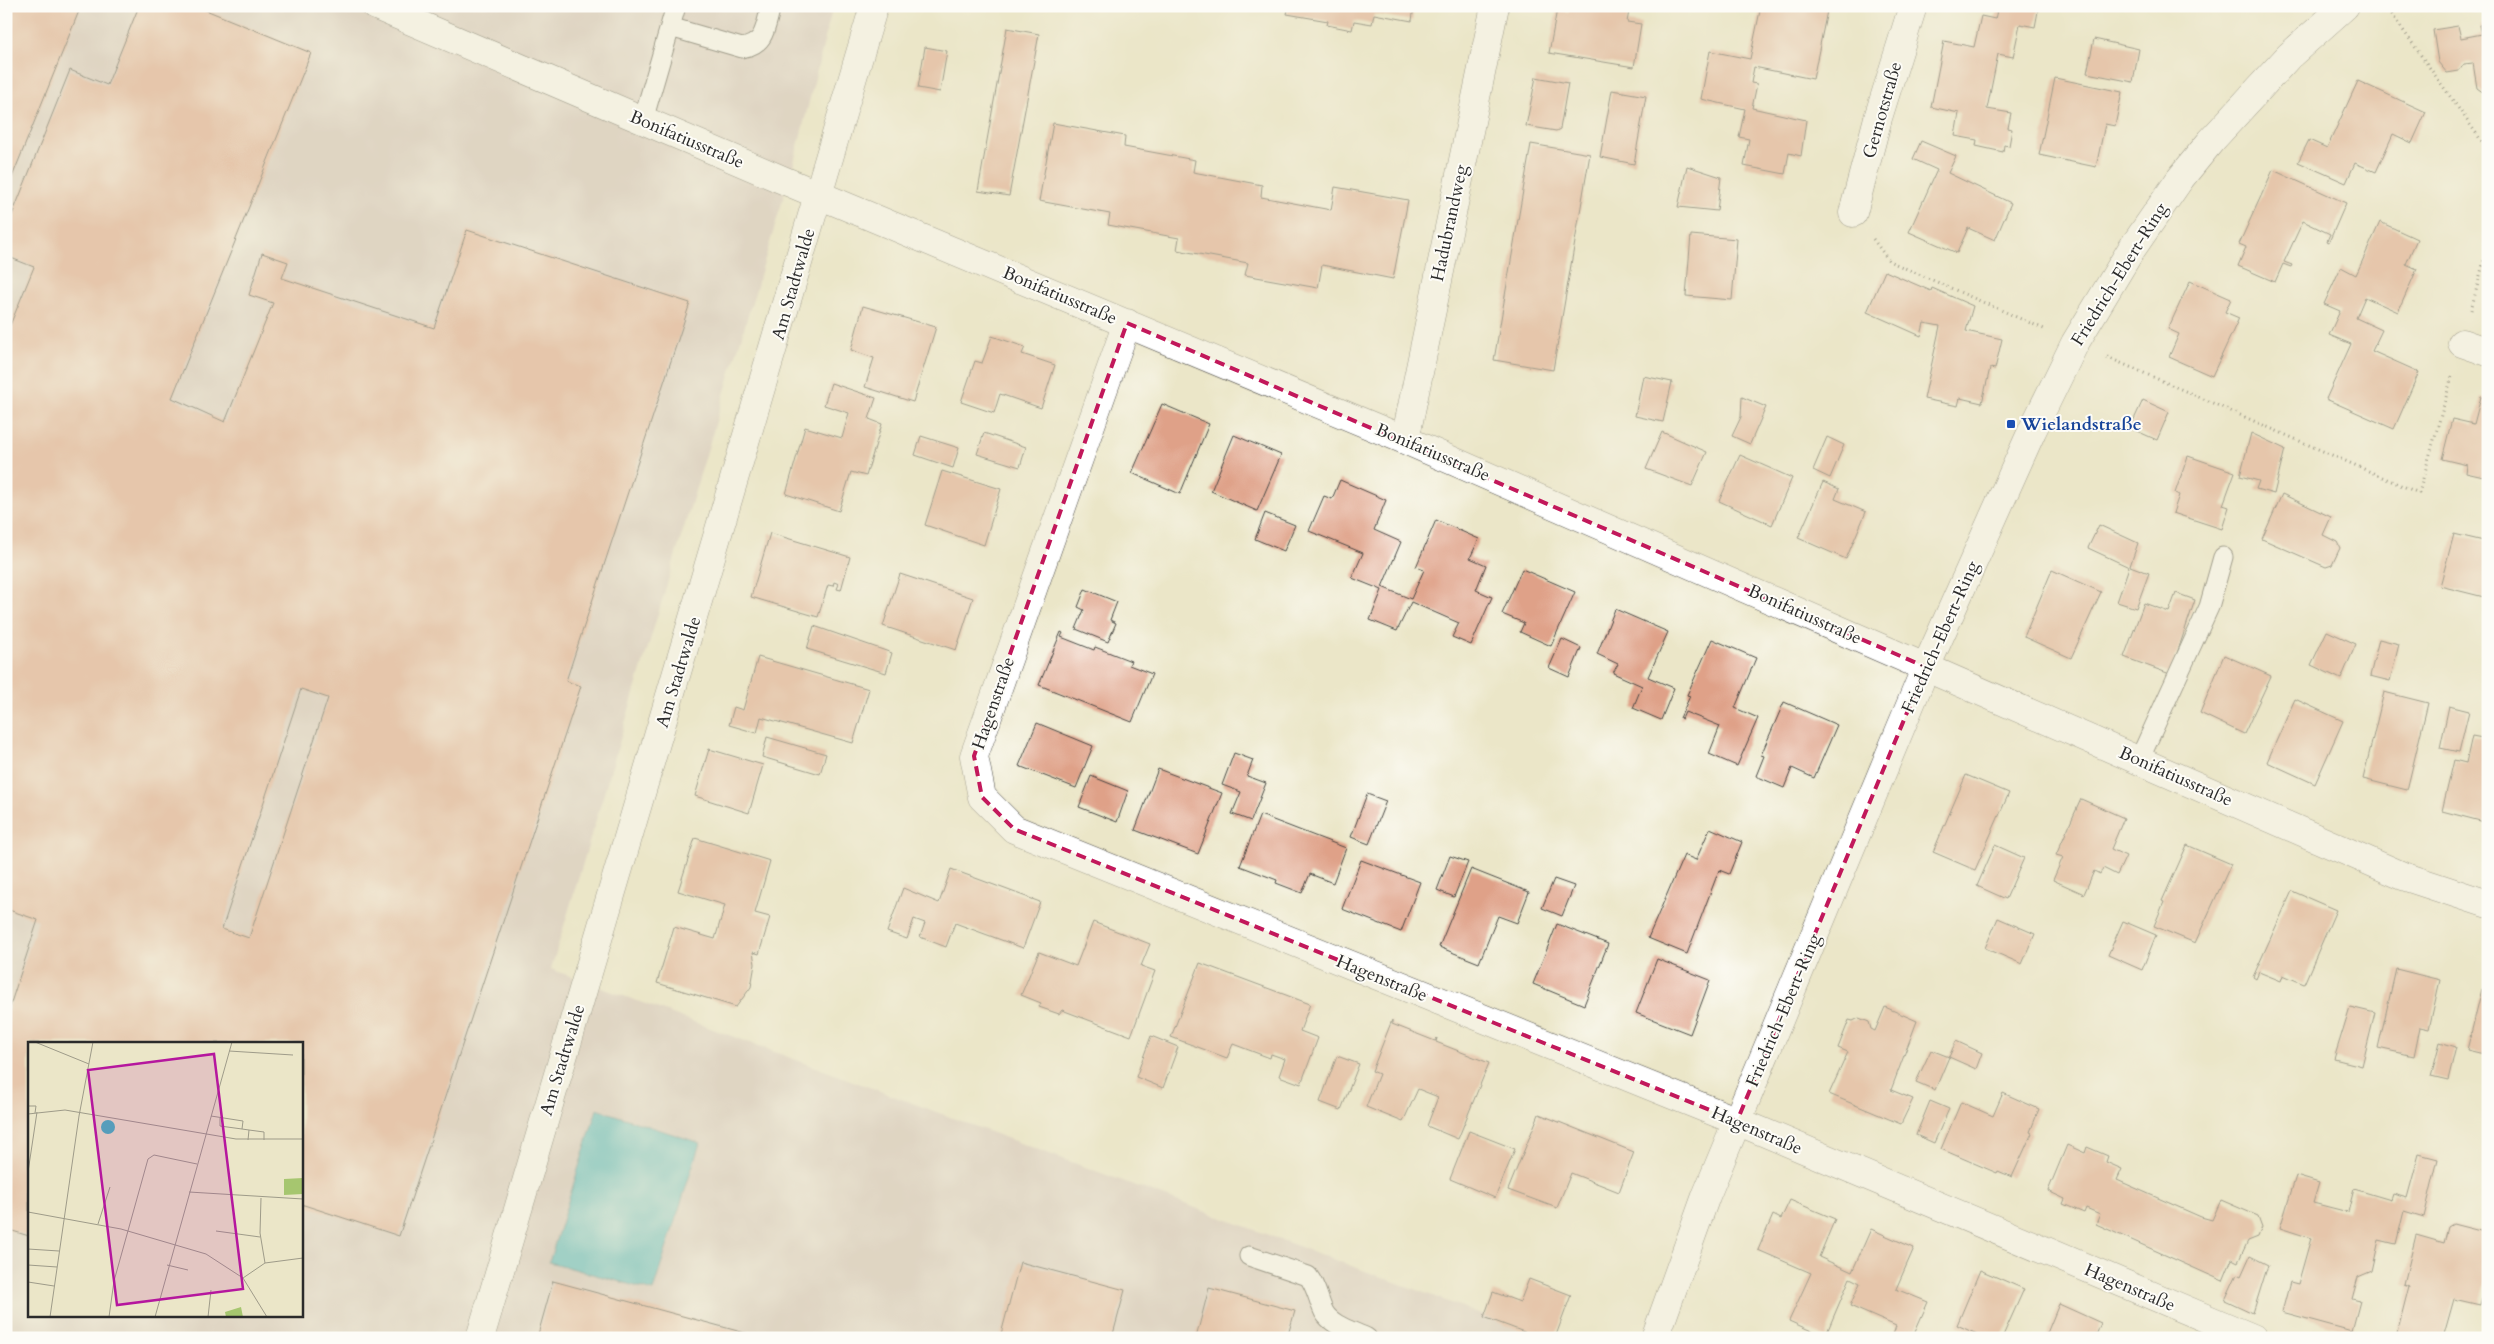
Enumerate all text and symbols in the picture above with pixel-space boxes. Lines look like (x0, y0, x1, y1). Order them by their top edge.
street label: Gernotstraße (1857, 59, 1908, 161)
street label: Bonifatiusstraße (626, 104, 748, 175)
street label: Hadubrandweg (1425, 162, 1474, 284)
street label: Friedrich-Ebert-Ring (2065, 197, 2174, 351)
street label: Am Stadtwalde (766, 225, 821, 343)
street label: Bonifatiusstraße (999, 260, 1121, 331)
place label: Wielandstraße (2020, 412, 2142, 437)
street label: Bonifatiusstraße (1372, 417, 1494, 488)
marker: Wielandstraße (2005, 418, 2017, 430)
street label: Friedrich-Ebert-Ring (1896, 556, 1986, 717)
street label: Bonifatiusstraße (1744, 578, 1866, 651)
street label: Am Stadtwalde (650, 613, 707, 731)
street label: Hagenstraße (966, 654, 1021, 753)
street label: Bonifatiusstraße (2115, 740, 2237, 813)
street label: Friedrich-Ebert-Ring (1740, 929, 1827, 1091)
street label: Hagenstraße (1332, 949, 1431, 1008)
street label: Am Stadtwalde (534, 1001, 591, 1119)
inset map (28, 1042, 302, 1316)
street label: Hagenstraße (1708, 1100, 1806, 1161)
street label: Hagenstraße (2081, 1257, 2179, 1318)

